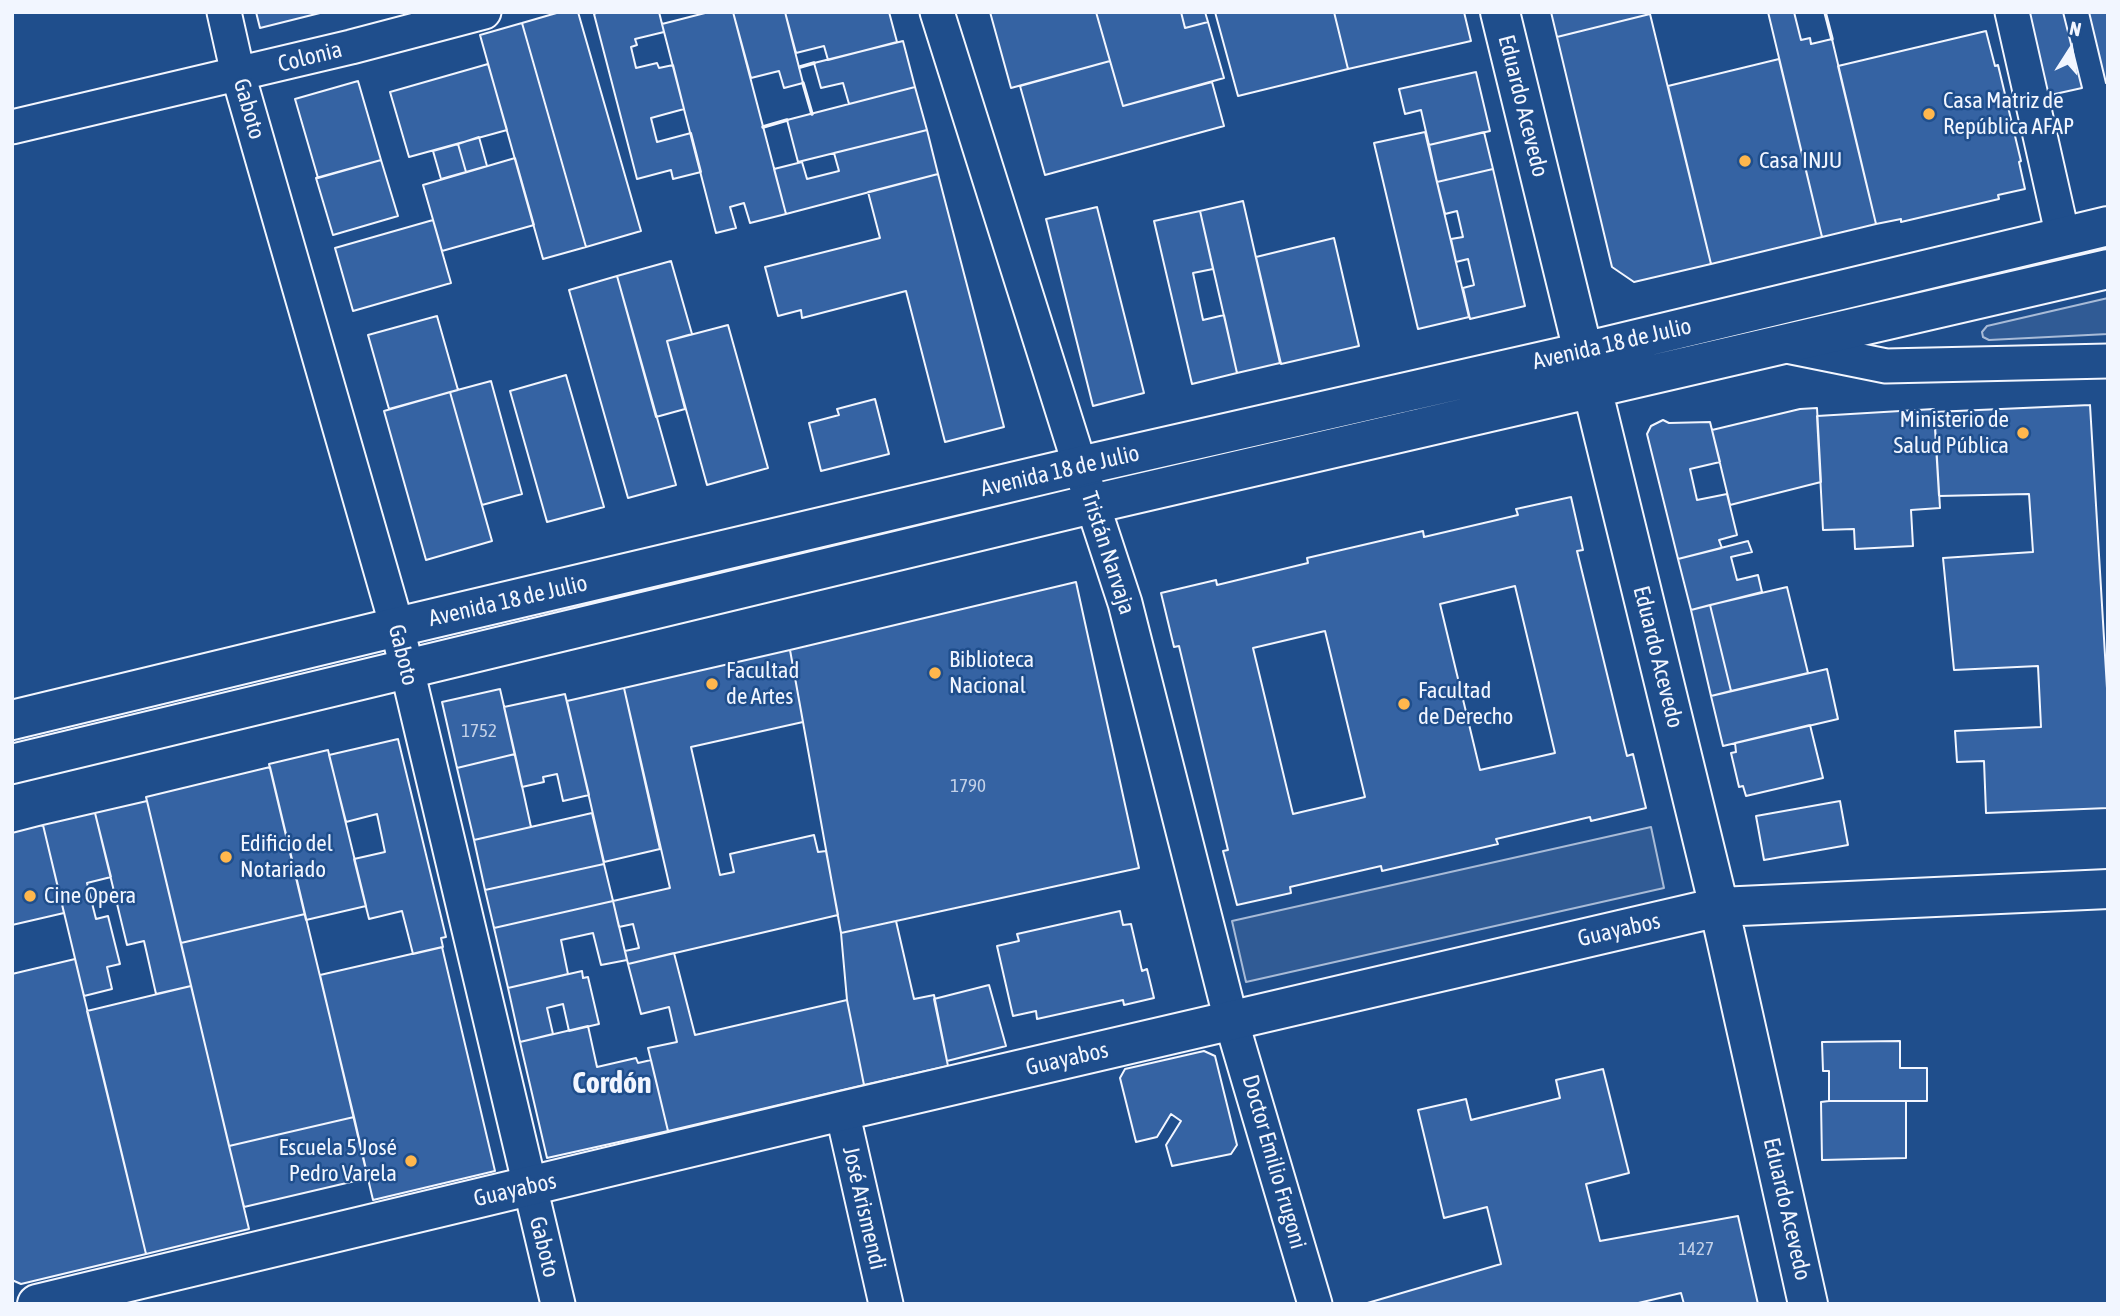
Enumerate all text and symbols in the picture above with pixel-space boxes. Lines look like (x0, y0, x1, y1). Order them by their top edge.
north arrow (2036, 14, 2106, 84)
text: N (2068, 17, 2083, 40)
street label: Eduardo Acevedo (1492, 32, 1554, 180)
street label: Colonia (275, 36, 345, 78)
street label: Gaboto (227, 75, 271, 143)
place label: Casa Matriz de República AFAP (1943, 87, 2074, 141)
marker: Casa Matriz de República AFAP (1921, 106, 1937, 122)
place label: Casa INJU (1759, 147, 1842, 175)
marker: Casa INJU (1737, 153, 1753, 169)
street label: Avenida 18 de Julio (1530, 312, 1694, 376)
place label: Ministerio de Salud Pública (1894, 406, 2009, 460)
marker: Ministerio de Salud Pública (2015, 425, 2031, 441)
street label: Avenida 18 de Julio (978, 439, 1142, 503)
street label: Tristán Narvaja (1075, 488, 1141, 618)
street label: Avenida 18 de Julio (426, 569, 590, 633)
street label: Eduardo Acevedo (1627, 583, 1689, 731)
street label: Gaboto (382, 622, 424, 688)
place label: Biblioteca Nacional (949, 646, 1034, 700)
place label: Facultad de Artes (726, 657, 799, 711)
marker: Biblioteca Nacional (927, 665, 943, 681)
marker: Facultad de Artes (704, 676, 720, 692)
place label: Facultad de Derecho (1418, 677, 1513, 731)
marker: Facultad de Derecho (1396, 696, 1412, 712)
house number: 1752 (461, 720, 497, 742)
house number: 1790 (950, 775, 986, 797)
place label: Edificio del Notariado (240, 830, 333, 884)
marker: Edificio del Notariado (218, 849, 234, 865)
place label: Cine Opera (44, 882, 136, 910)
marker: Cine Opera (22, 888, 38, 904)
street label: Guayabos (1575, 907, 1663, 953)
street label: Guayabos (1023, 1036, 1111, 1082)
district label: Cordón (572, 1066, 652, 1102)
street label: Doctor Emilio Frugoni (1236, 1072, 1312, 1252)
place label: Escuela 5 José Pedro Varela (278, 1134, 397, 1188)
street label: Eduardo Acevedo (1757, 1135, 1817, 1283)
street label: José Arismendi (836, 1144, 892, 1272)
marker: Escuela 5 José Pedro Varela (403, 1153, 419, 1169)
street label: Guayabos (471, 1167, 559, 1213)
street label: Gaboto (523, 1214, 565, 1280)
house number: 1427 (1678, 1238, 1714, 1260)

